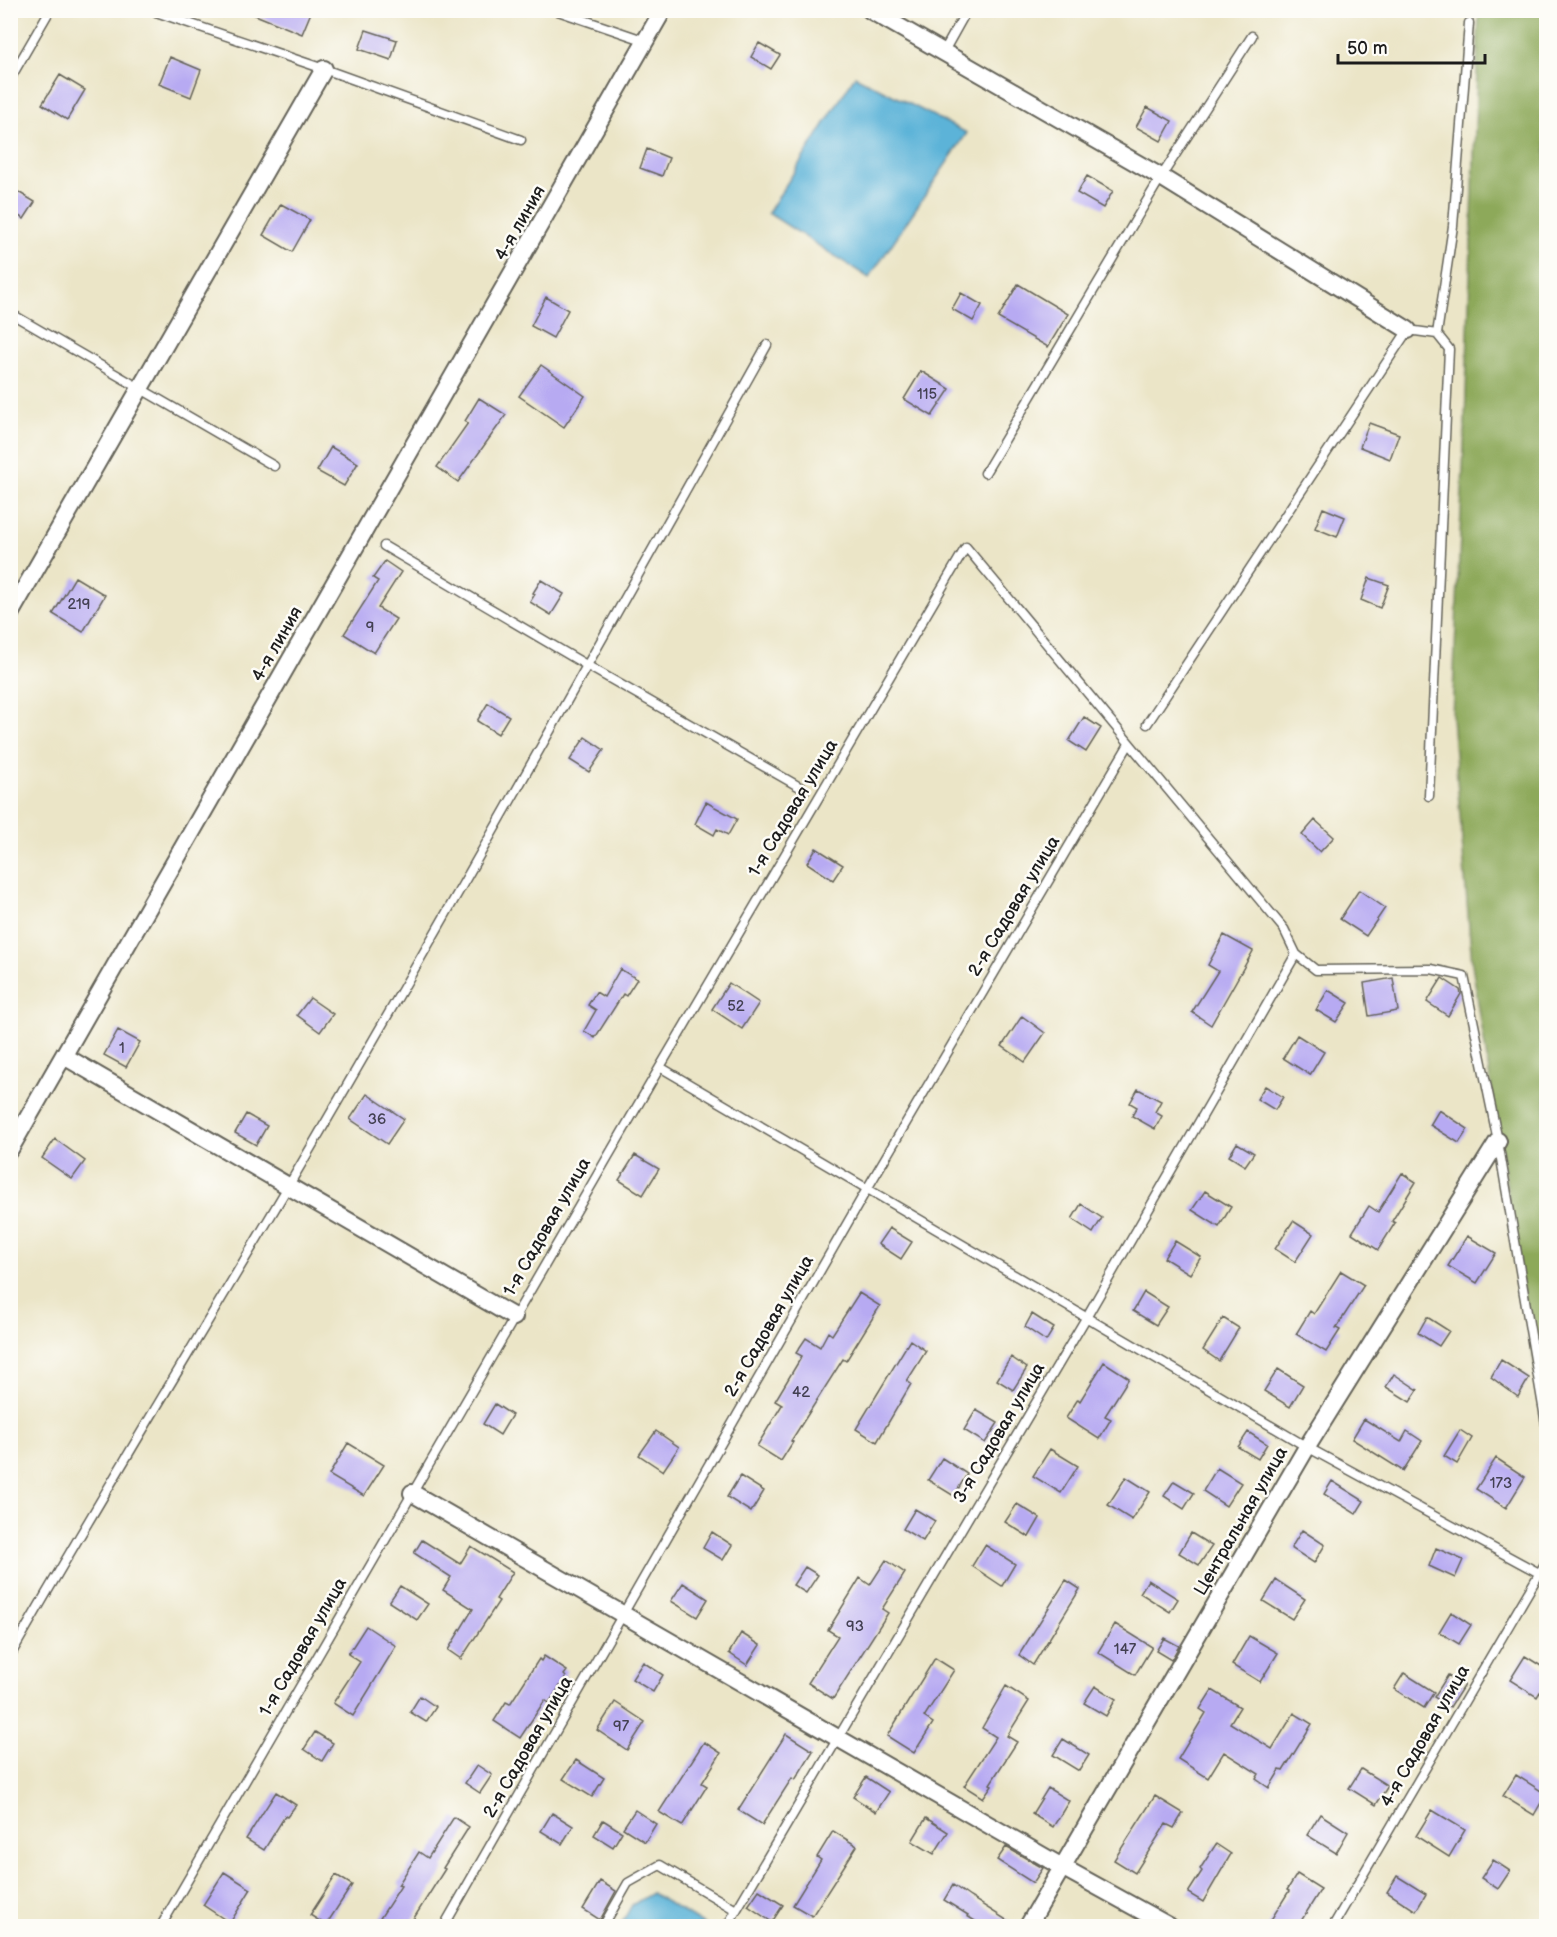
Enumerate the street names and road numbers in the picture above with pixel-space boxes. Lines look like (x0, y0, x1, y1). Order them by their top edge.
street label: 4-я линия (490, 182, 550, 264)
street label: 4-я линия (247, 603, 307, 685)
street label: 1-я Садовая улица (744, 735, 842, 880)
street label: 2-я Садовая улица (964, 832, 1064, 980)
street label: 1-я Садовая улица (499, 1154, 595, 1300)
street label: 2-я Садовая улица (720, 1251, 818, 1401)
street label: 3-я Садовая улица (949, 1359, 1049, 1507)
street label: Центральная улица (1190, 1443, 1292, 1599)
street label: 1-я Садовая улица (255, 1574, 351, 1720)
street label: 4-я Садовая улица (1376, 1661, 1474, 1811)
street label: 2-я Садовая улица (479, 1672, 577, 1822)

